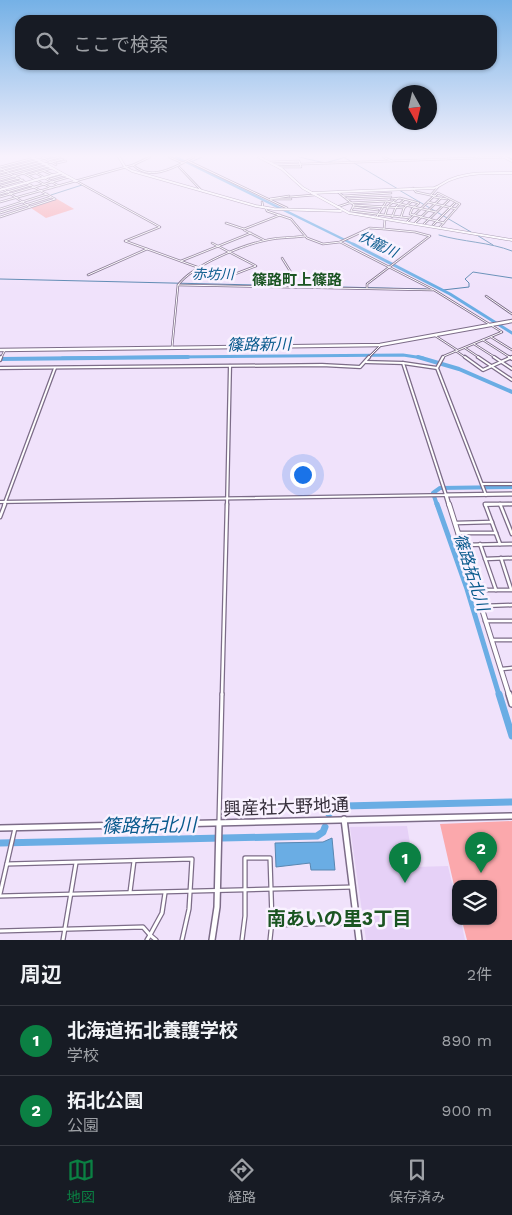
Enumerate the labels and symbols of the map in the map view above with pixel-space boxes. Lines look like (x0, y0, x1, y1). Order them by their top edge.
north arrow (392, 85, 437, 130)
water label: 伏籠川 (356, 228, 402, 261)
water label: 赤坊川 (192, 266, 236, 282)
district label: 篠路町上篠路 (252, 271, 342, 289)
water label: 篠路新川 (227, 334, 293, 355)
your location (290, 462, 316, 488)
water label: 篠路拓北川 (450, 531, 494, 615)
street label: 興産社大野地通 (223, 794, 349, 819)
water label: 篠路拓北川 (101, 813, 199, 838)
pin: 2 (465, 832, 497, 873)
pin: 1 (389, 842, 421, 883)
district label: 南あいの里3丁目 (267, 907, 411, 930)

